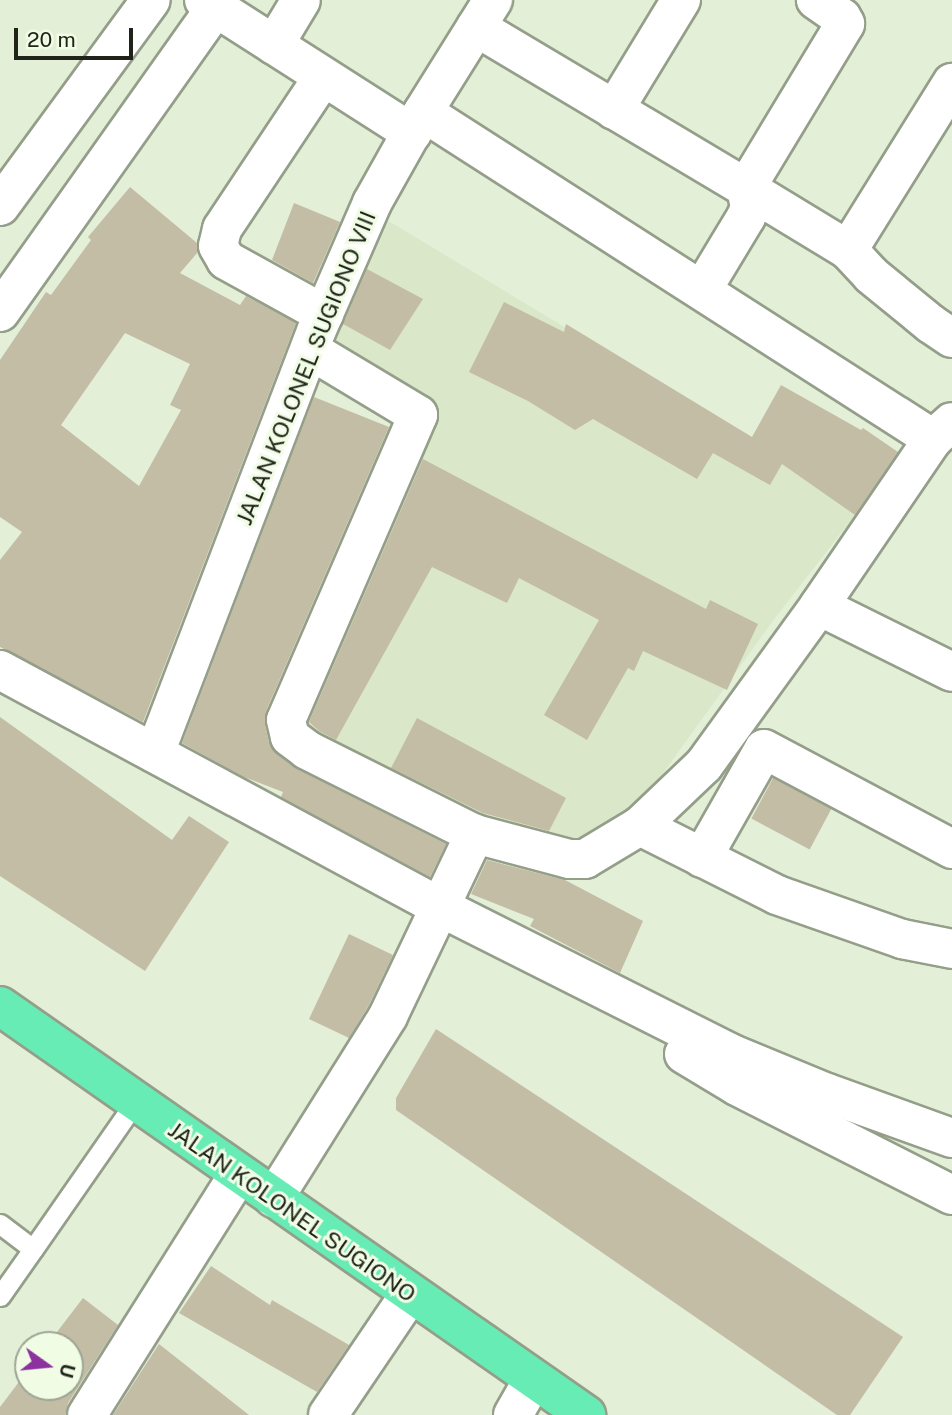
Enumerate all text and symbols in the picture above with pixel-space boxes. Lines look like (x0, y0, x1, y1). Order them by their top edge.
scale bar (18, 14, 136, 58)
text: 20 m (27, 27, 76, 52)
street label: JALAN KOLONEL SUGIONO VIII (230, 207, 382, 529)
street label: JALAN KOLONEL SUGIONO (163, 1116, 421, 1308)
north arrow (14, 1331, 84, 1401)
text: U (55, 1361, 80, 1380)

